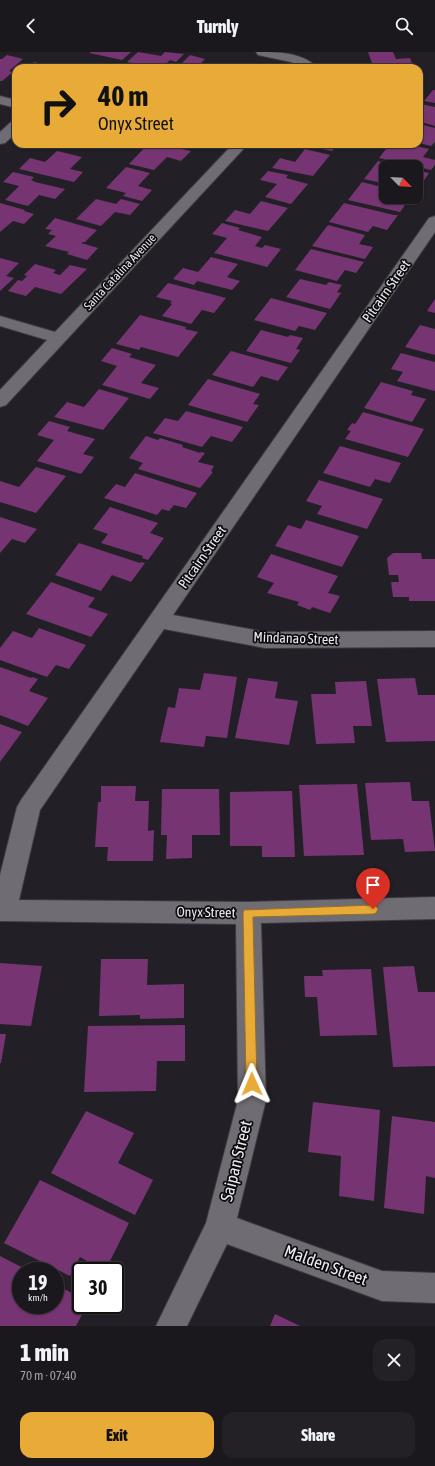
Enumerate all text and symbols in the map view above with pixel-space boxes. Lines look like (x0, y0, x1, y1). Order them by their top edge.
icon: back (20, 15, 42, 37)
icon: search (393, 15, 415, 37)
text: Turnly (197, 16, 238, 37)
icon: right (32, 80, 84, 132)
text: 40 m (98, 80, 148, 112)
text: Onyx Street (98, 113, 174, 134)
north arrow (379, 160, 423, 204)
map controls (379, 160, 423, 204)
street label: Santa Catalina Avenue (81, 231, 159, 313)
street label: Pitcairn Street (359, 257, 413, 325)
street label: Pitcairn Street (175, 523, 229, 591)
street label: Mindanao Street (253, 629, 339, 647)
pin (356, 868, 390, 909)
icon: arrive (362, 874, 384, 896)
street label: Onyx Street (176, 903, 236, 921)
position arrow (231, 1063, 273, 1105)
street label: Saipan Street (216, 1118, 256, 1204)
street label: Malden Street (282, 1241, 371, 1289)
speed limit sign: 30 (72, 1262, 124, 1314)
text: 19 (29, 1271, 47, 1294)
text: km/h (28, 1292, 48, 1303)
text: 1 min (20, 1339, 69, 1366)
button: close (373, 1339, 415, 1381)
text: 70 m · 07:40 (20, 1368, 76, 1383)
button: Exit (20, 1412, 214, 1458)
button: Share (222, 1412, 415, 1458)

